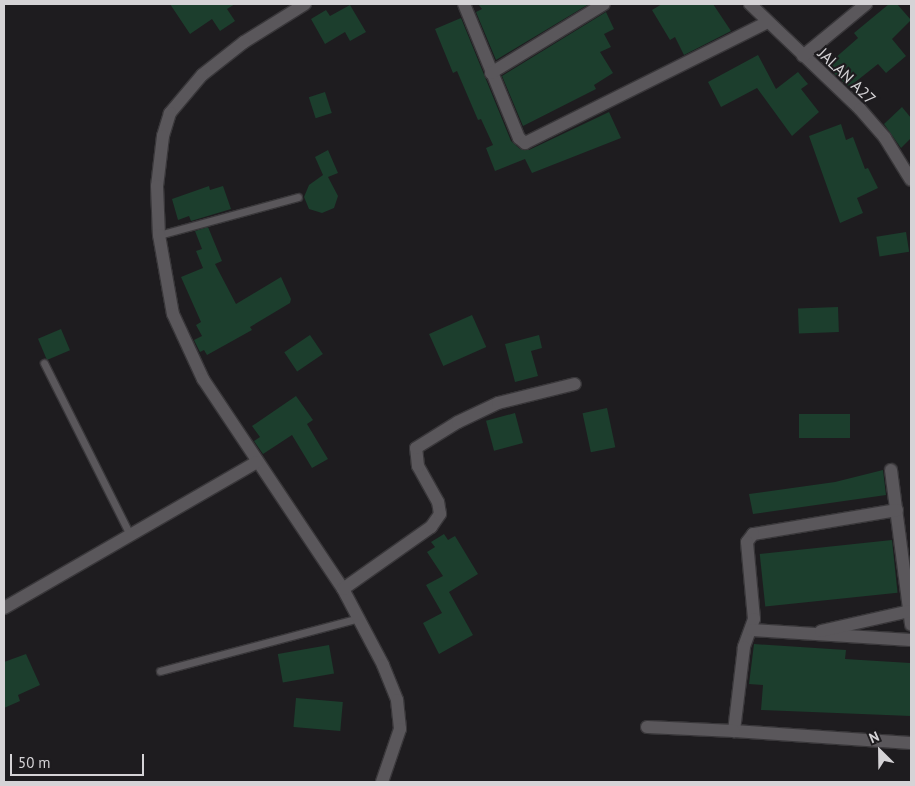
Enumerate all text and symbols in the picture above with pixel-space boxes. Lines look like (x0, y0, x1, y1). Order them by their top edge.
street label: JALAN A27 (814, 44, 880, 108)
north arrow (855, 726, 905, 776)
text: N (866, 727, 882, 747)
scale bar (12, 744, 146, 776)
text: 50 m (18, 753, 51, 772)

